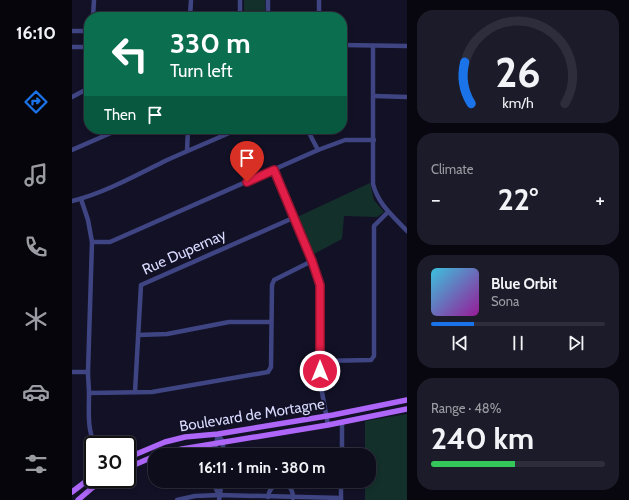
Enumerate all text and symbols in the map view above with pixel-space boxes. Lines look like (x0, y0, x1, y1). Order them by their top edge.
text: 16:10 (16, 22, 56, 44)
text: 330 m (170, 26, 251, 60)
icon: left (104, 28, 156, 80)
text: 26 (495, 47, 541, 97)
text: Turn left (170, 60, 233, 82)
icon: directions (22, 88, 50, 116)
text: km/h (502, 94, 534, 112)
icon: arrive (144, 104, 166, 126)
text: Then (104, 106, 136, 124)
pin (230, 141, 264, 182)
icon: arrive (236, 147, 258, 169)
icon: music (22, 161, 50, 189)
text: Climate (431, 161, 473, 177)
text: 22° (498, 181, 538, 218)
text: − (431, 186, 441, 213)
text: + (595, 186, 605, 213)
street label: Rue Dupernay (139, 225, 229, 279)
icon: phone (22, 233, 50, 261)
text: Blue Orbit (491, 275, 557, 293)
text: Sona (491, 293, 519, 309)
icon: climate (22, 305, 50, 333)
icon: previous (449, 332, 471, 354)
icon: pause (507, 332, 529, 354)
icon: next (565, 332, 587, 354)
position arrow (299, 350, 341, 392)
icon: car (22, 378, 50, 406)
street label: Boulevard de Mortagne (178, 395, 326, 435)
text: Range · 48% (431, 400, 501, 416)
text: 240 km (431, 420, 534, 457)
speed limit sign: 30 (84, 436, 136, 488)
icon: filters (22, 450, 50, 478)
text: 16:11 · 1 min · 380 m (199, 459, 325, 477)

